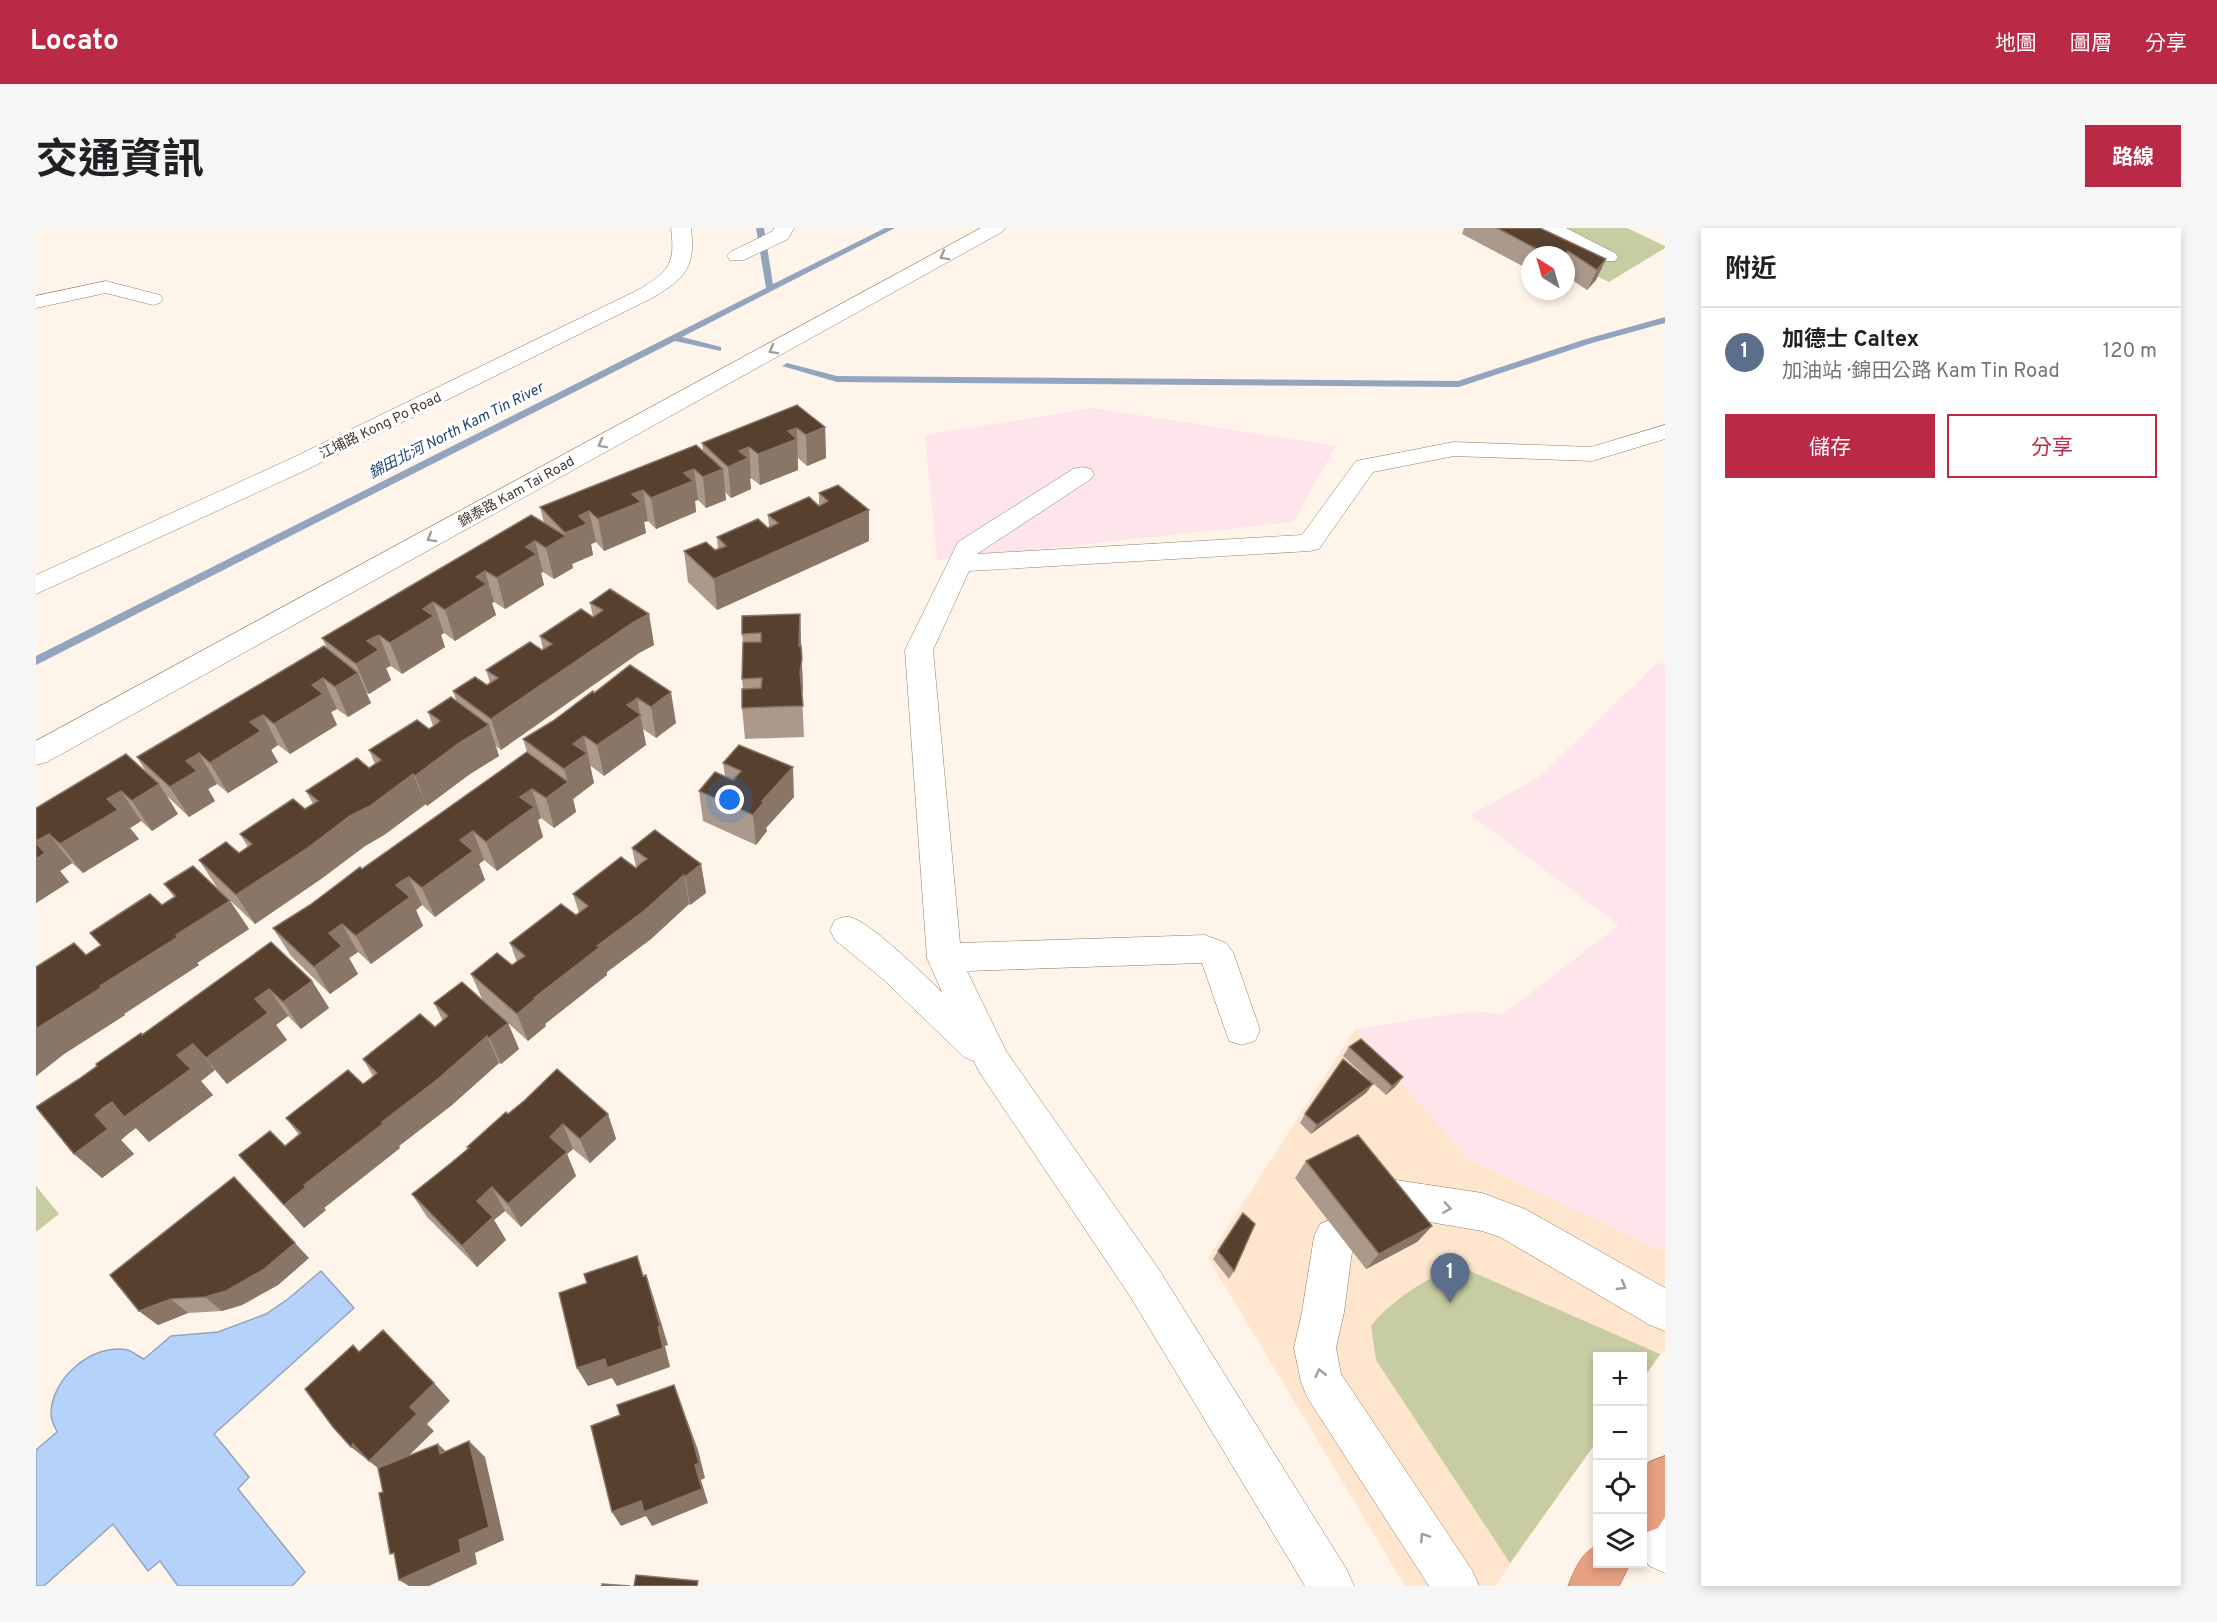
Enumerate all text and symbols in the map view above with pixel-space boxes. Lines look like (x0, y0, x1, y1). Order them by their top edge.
text: Locato (30, 24, 119, 60)
text: 地圖 (1995, 31, 2037, 58)
text: 圖層 (2070, 31, 2112, 58)
text: 分享 (2145, 31, 2187, 58)
button: 路線 (2085, 125, 2181, 187)
text: 交通資訊 (36, 136, 204, 189)
north arrow (1521, 246, 1575, 300)
one-way arrow (940, 249, 950, 260)
text: 附近 (1725, 254, 1777, 287)
text: 加德士 Caltex (1782, 327, 1919, 354)
text: 1 (1741, 339, 1749, 365)
text: 120 m (2103, 339, 2157, 365)
one-way arrow (769, 343, 779, 354)
text: 加油站 · 錦田公路 Kam Tin Road (1782, 359, 2060, 385)
water label: 錦田北河 North Kam Tin River (366, 378, 548, 484)
street label: 江埔路 Kong Po Road (316, 389, 444, 463)
button: 儲存 (1725, 414, 1935, 478)
button: 分享 (1947, 414, 2157, 478)
one-way arrow (598, 437, 608, 448)
street label: 錦泰路 Kam Tai Road (455, 452, 578, 531)
one-way arrow (427, 531, 437, 542)
your location (715, 785, 744, 814)
one-way arrow (1442, 1201, 1451, 1213)
pin: 1 (1430, 1254, 1470, 1303)
one-way arrow (1616, 1279, 1627, 1291)
map controls (1593, 1352, 1647, 1568)
button: + (1593, 1352, 1647, 1406)
one-way arrow (1315, 1368, 1328, 1378)
button: − (1593, 1406, 1647, 1460)
button: locate (1593, 1460, 1647, 1514)
button: layers (1593, 1514, 1647, 1568)
one-way arrow (1420, 1533, 1431, 1544)

